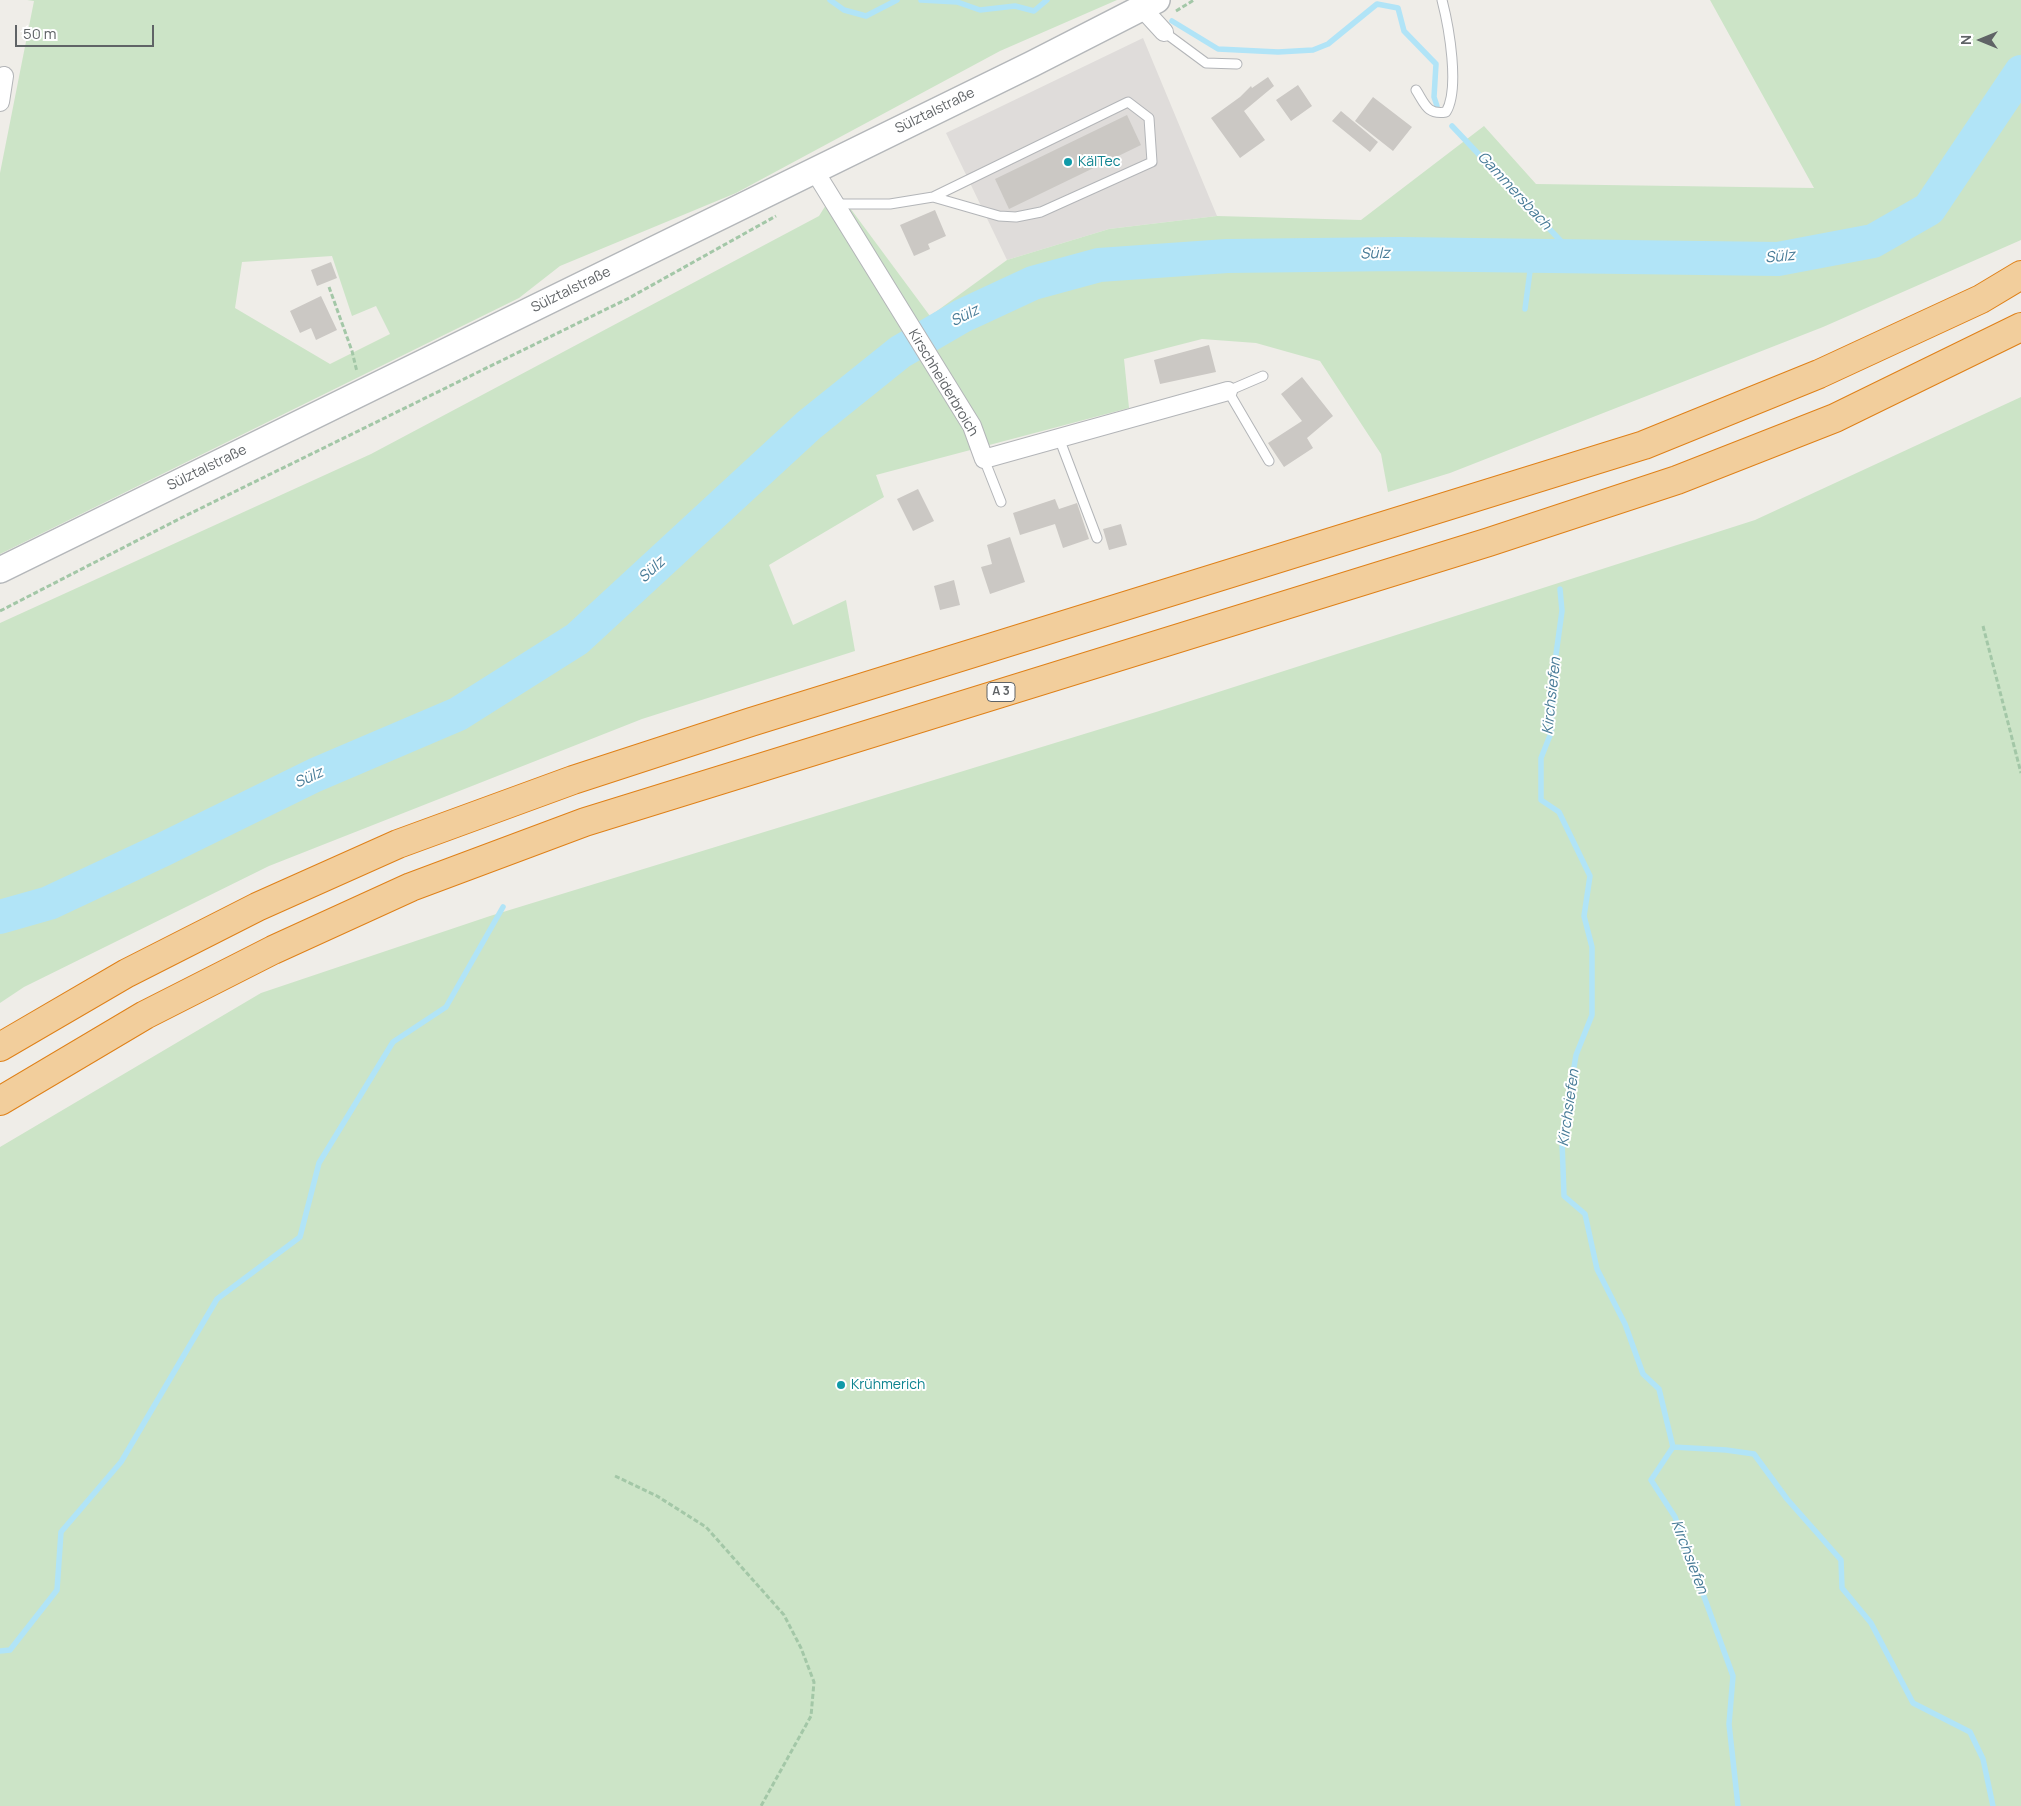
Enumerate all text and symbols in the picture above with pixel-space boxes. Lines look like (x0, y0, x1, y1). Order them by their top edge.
scale bar (18, 15, 156, 47)
north arrow (1956, 15, 2006, 65)
text: 50 m (23, 23, 57, 44)
text: N (1956, 35, 1975, 45)
street label: Sülztalstraße (893, 85, 977, 137)
water label: Gammersbach (1473, 148, 1555, 234)
place label: KälTec (1078, 154, 1121, 170)
marker: KälTec (1062, 156, 1074, 168)
water label: Sülz (1360, 245, 1390, 263)
water label: Sülz (1764, 247, 1796, 267)
street label: Sülztalstraße (529, 264, 613, 316)
water label: Sülz (948, 301, 982, 331)
street label: Kirschheiderbroich (904, 326, 982, 440)
street label: Sülztalstraße (165, 442, 249, 494)
water label: Sülz (635, 553, 669, 587)
water label: Kirchsiefen (1539, 657, 1565, 735)
road number: A 3 (987, 682, 1015, 702)
water label: Sülz (292, 764, 326, 792)
water label: Kirchsiefen (1555, 1068, 1583, 1148)
place label: Krühmerich (851, 1377, 925, 1393)
marker: Krühmerich (835, 1379, 847, 1391)
water label: Kirchsiefen (1667, 1518, 1711, 1596)

